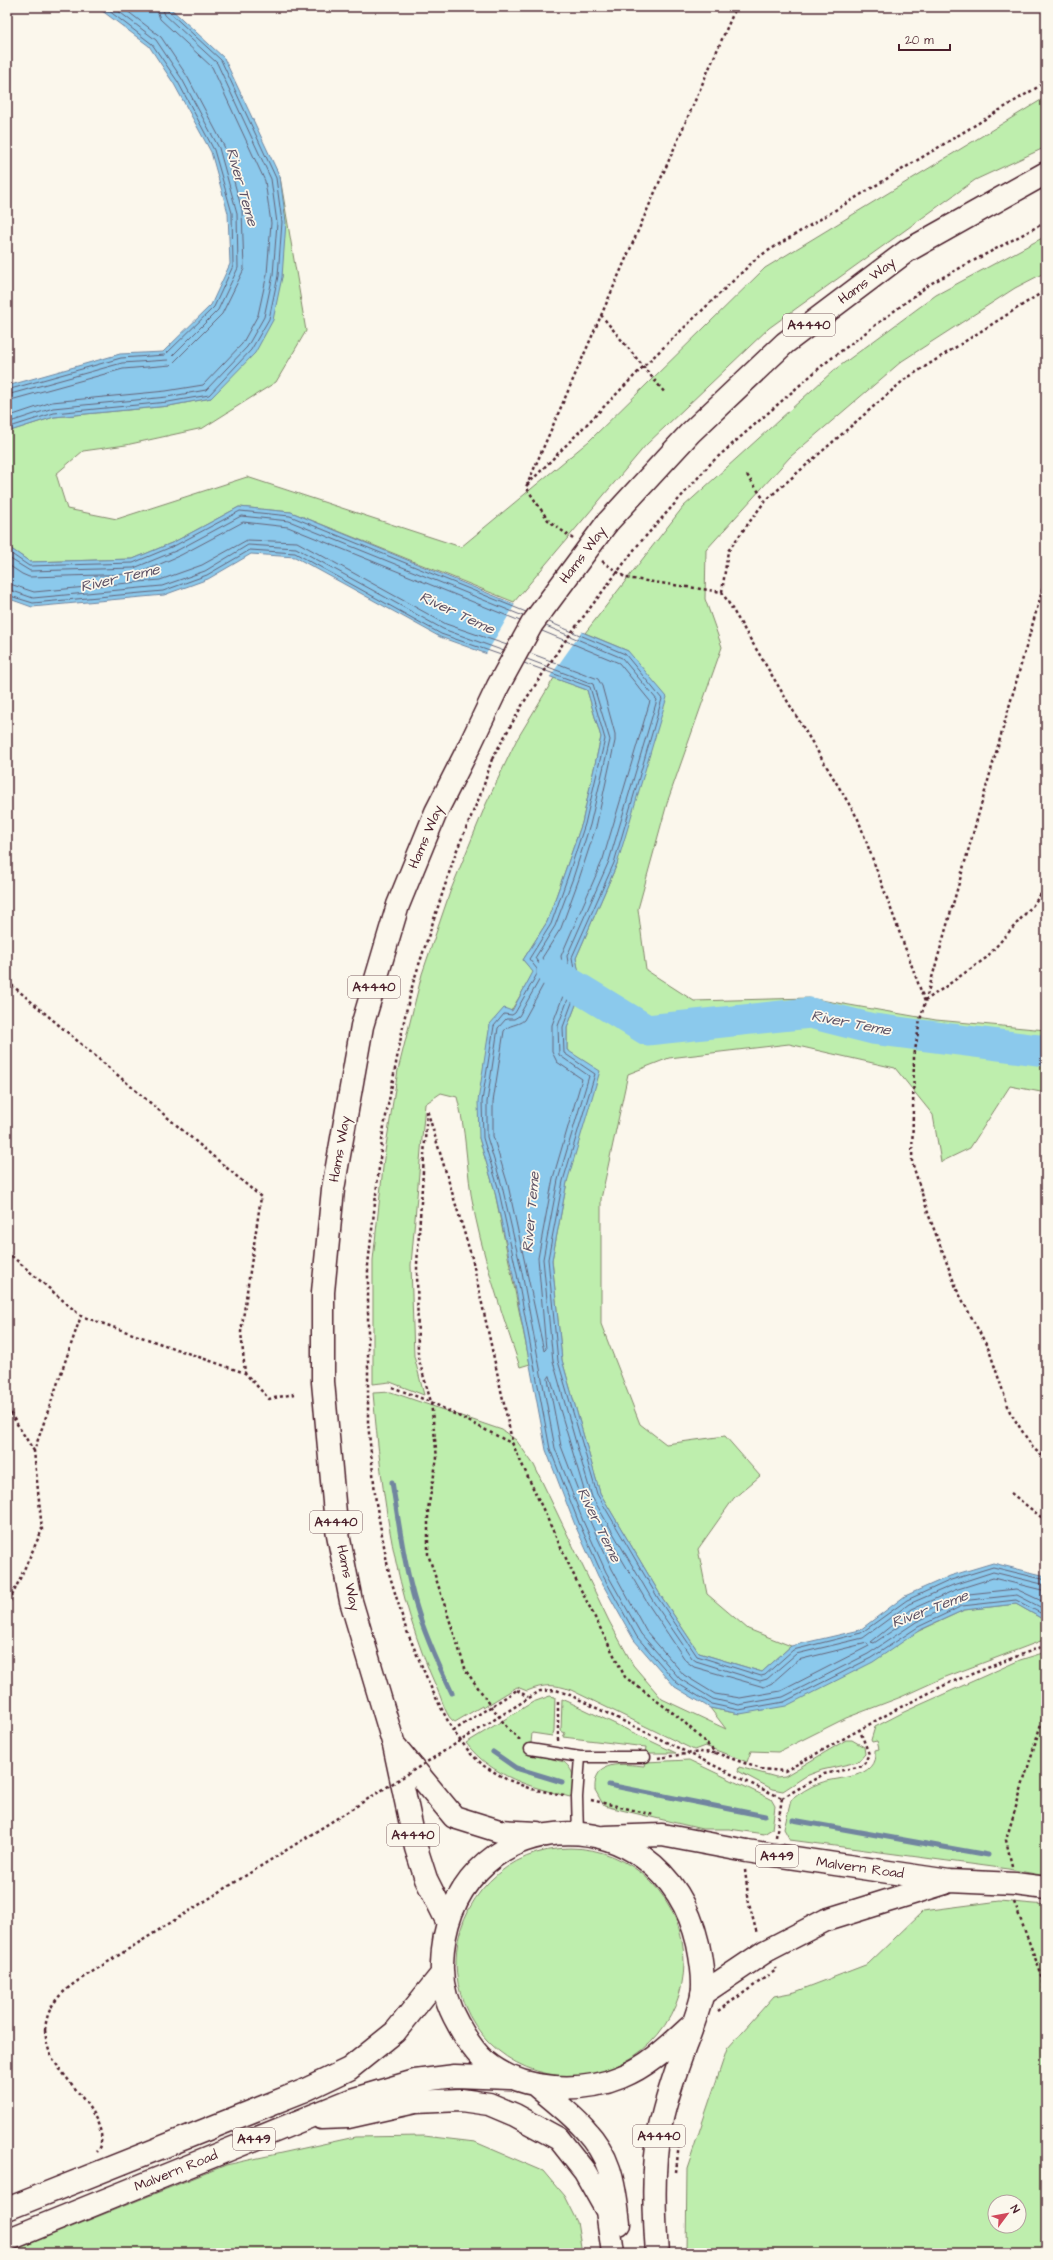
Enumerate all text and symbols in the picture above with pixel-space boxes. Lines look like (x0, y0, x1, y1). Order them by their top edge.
scale bar (899, 26, 950, 52)
text: 20 m (905, 32, 934, 49)
water label: River Teme (221, 145, 263, 229)
street label: Hams Way (834, 253, 900, 309)
road number: A4440 (783, 314, 835, 336)
street label: Hams Way (555, 522, 611, 588)
water label: River Teme (78, 559, 162, 597)
water label: River Teme (416, 586, 499, 640)
street label: Hams Way (404, 802, 448, 872)
road number: A4440 (348, 976, 400, 998)
water label: River Teme (810, 1005, 893, 1041)
street label: Hams Way (324, 1114, 356, 1184)
water label: River Teme (517, 1170, 545, 1253)
water label: River Teme (572, 1484, 626, 1567)
road number: A4440 (310, 1511, 362, 1533)
street label: Hams Way (331, 1543, 365, 1613)
water label: River Teme (889, 1584, 972, 1633)
road number: A4440 (387, 1824, 439, 1846)
road number: A449 (756, 1845, 798, 1867)
street label: Malvern Road (815, 1852, 905, 1884)
road number: A4440 (633, 2125, 685, 2147)
road number: A449 (233, 2128, 275, 2150)
street label: Malvern Road (131, 2145, 221, 2197)
north arrow (987, 2194, 1027, 2234)
text: N (1007, 2202, 1023, 2216)

